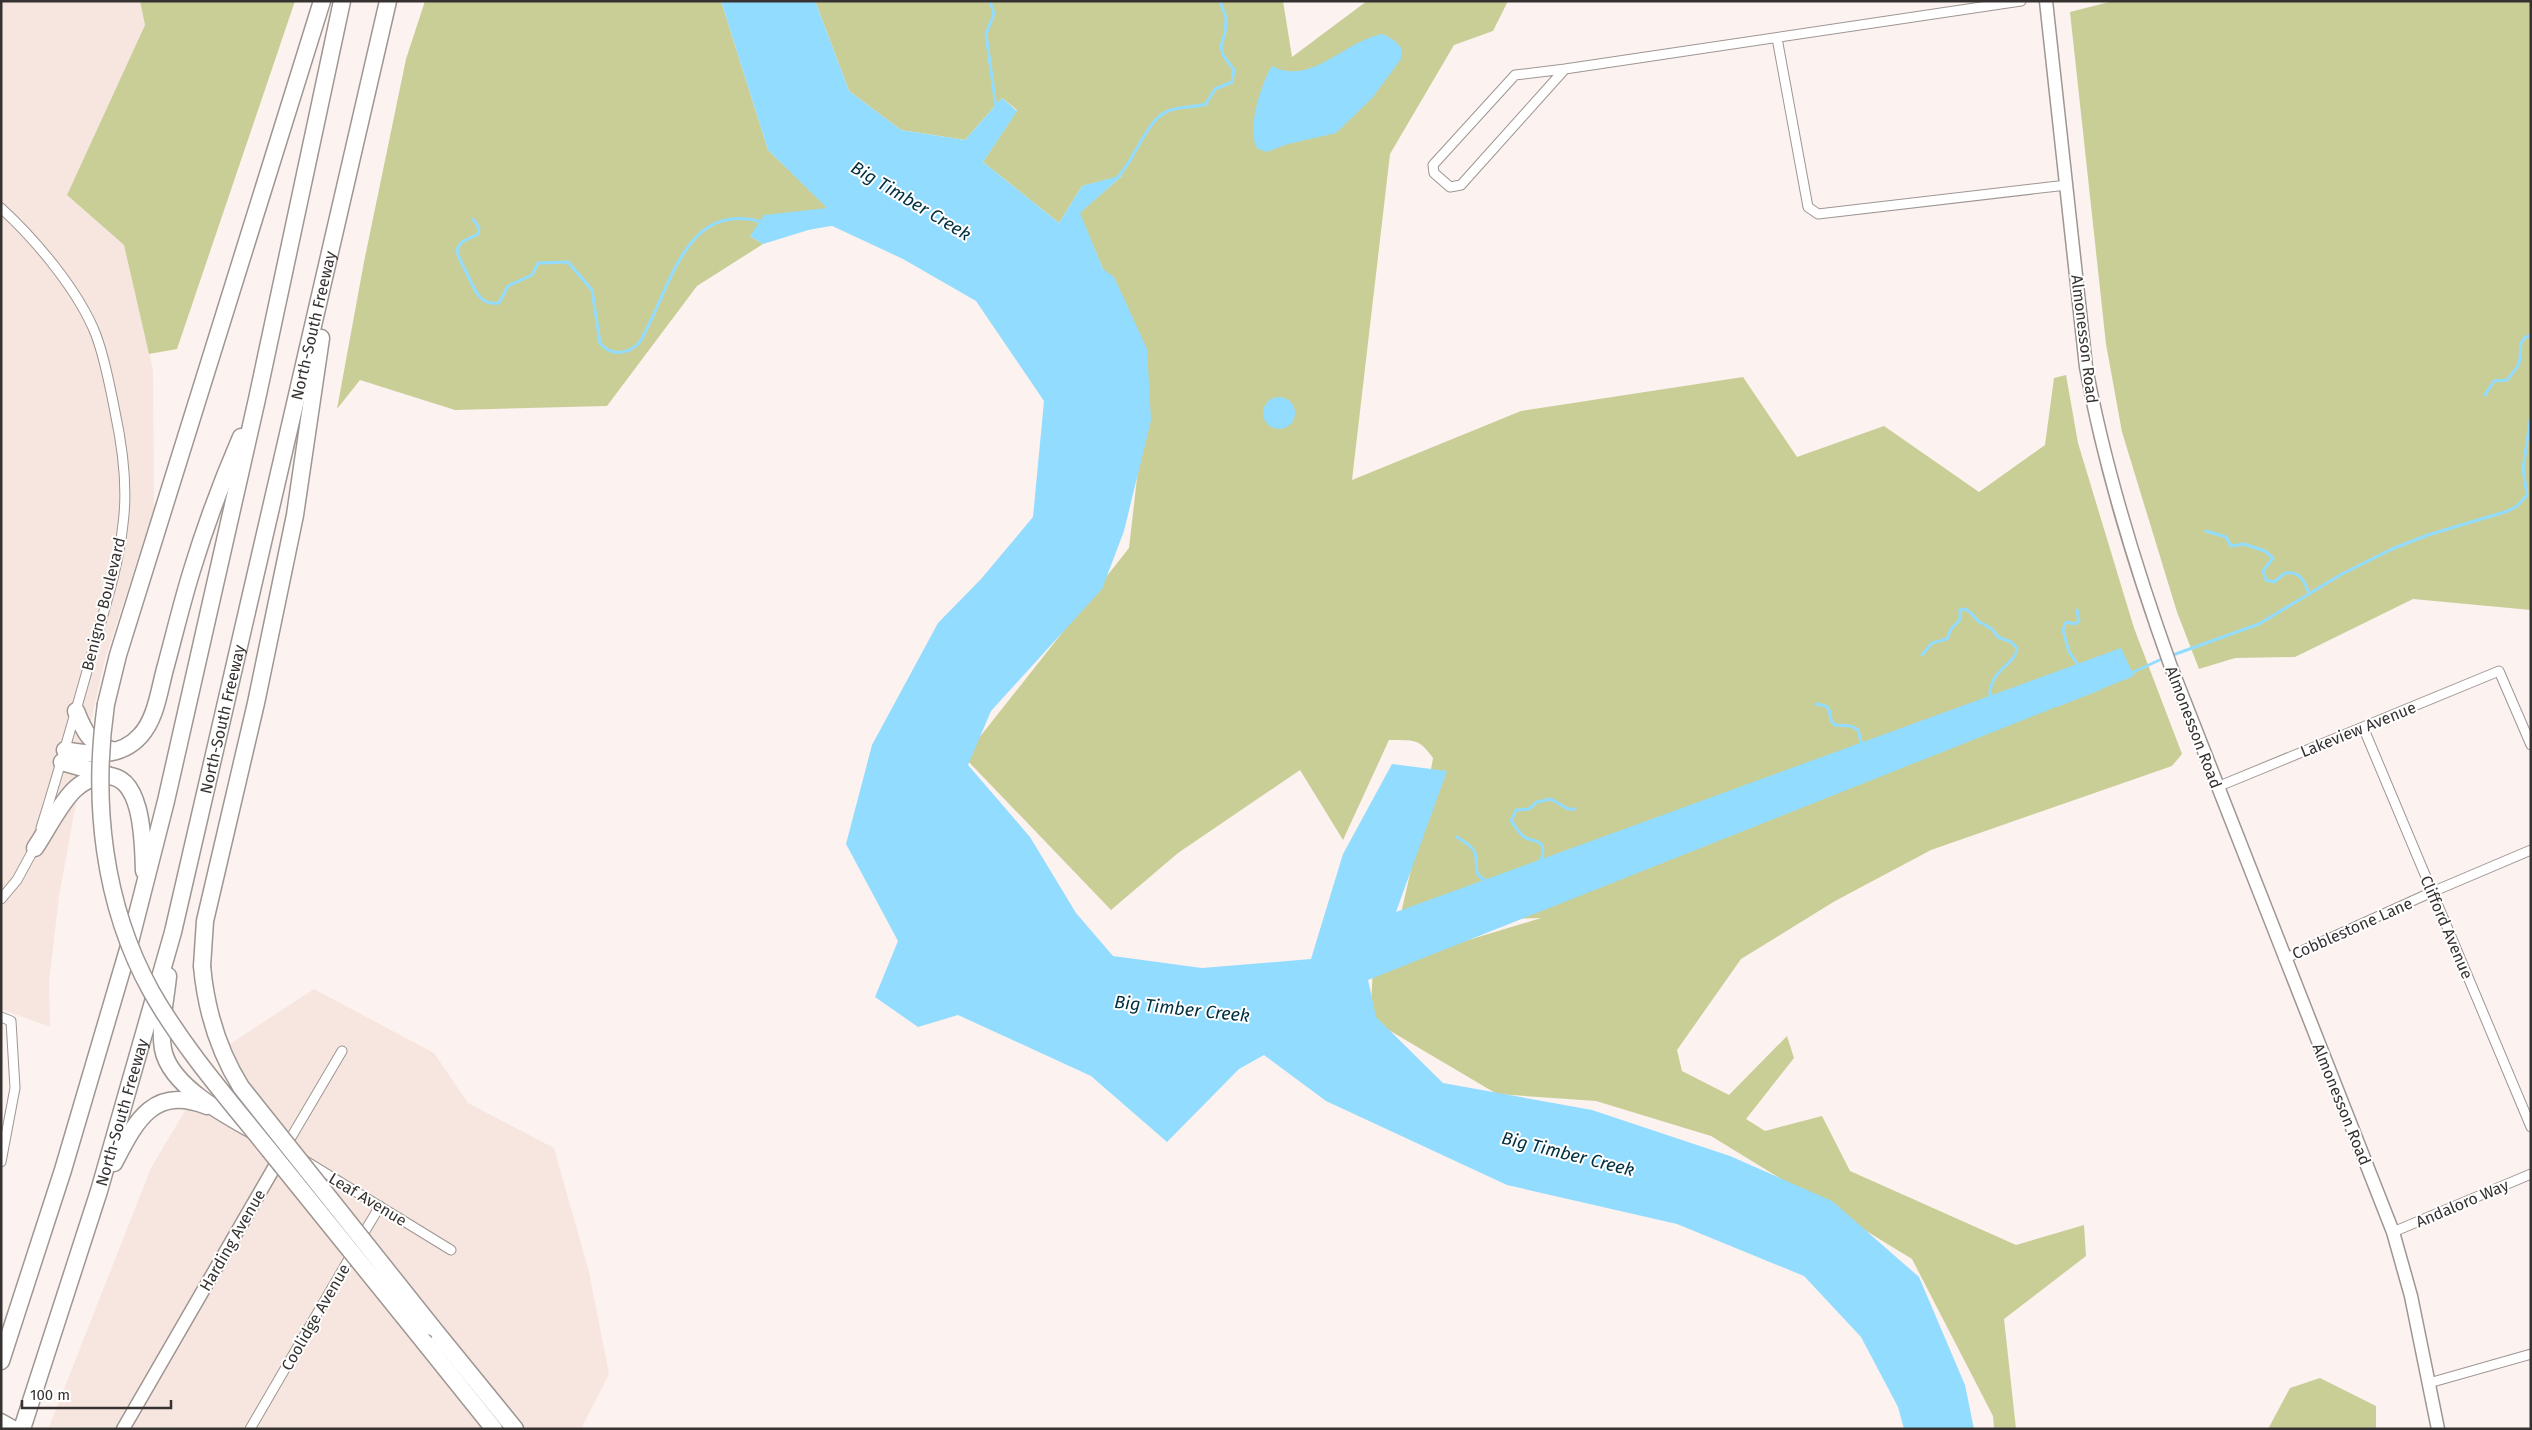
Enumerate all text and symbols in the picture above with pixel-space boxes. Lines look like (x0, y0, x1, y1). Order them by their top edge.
water label: Big Timber Creek (847, 157, 975, 246)
street label: North-South Freeway (287, 249, 340, 402)
street label: Almonesson Road (2067, 274, 2102, 405)
street label: Benigno Boulevard (78, 535, 129, 673)
street label: North-South Freeway (196, 643, 249, 796)
street label: Almonesson Road (2161, 663, 2226, 791)
street label: Lakeview Avenue (2298, 698, 2419, 761)
street label: Clifford Avenue (2416, 873, 2477, 982)
street label: Cobblestone Lane (2289, 893, 2415, 963)
water label: Big Timber Creek (1113, 991, 1251, 1027)
street label: North-South Freeway (92, 1036, 152, 1188)
street label: Almonesson Road (2308, 1041, 2375, 1168)
water label: Big Timber Creek (1499, 1127, 1637, 1181)
street label: Leaf Avenue (325, 1169, 410, 1230)
street label: Andaloro Way (2413, 1175, 2512, 1232)
street label: Harding Avenue (196, 1186, 269, 1295)
street label: Coolidge Avenue (277, 1260, 354, 1374)
scale bar (22, 1378, 171, 1410)
text: 100 m (30, 1386, 70, 1404)

